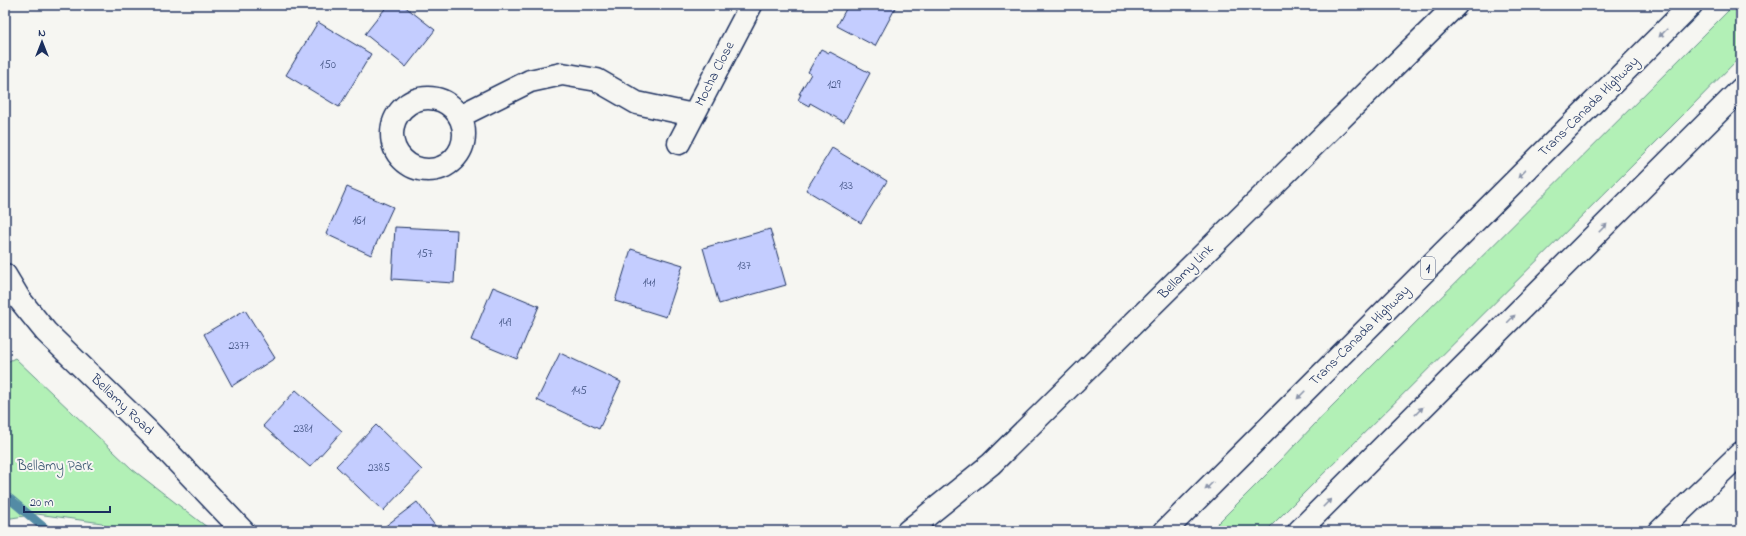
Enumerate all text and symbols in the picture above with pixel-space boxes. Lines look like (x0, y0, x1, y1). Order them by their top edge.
north arrow (22, 22, 62, 62)
text: N (38, 25, 46, 41)
one-way arrow (1658, 28, 1668, 38)
street label: Mocha Close (690, 37, 741, 110)
street label: Trans-Canada Highway (1534, 52, 1645, 163)
house number: 150 (320, 56, 336, 74)
house number: 129 (827, 76, 841, 94)
one-way arrow (1517, 169, 1527, 179)
house number: 133 (839, 177, 853, 195)
house number: 161 (353, 212, 366, 230)
one-way arrow (1598, 223, 1608, 232)
street label: Bellamy Link (1153, 239, 1220, 306)
house number: 157 (417, 245, 433, 263)
house number: 137 (737, 257, 751, 275)
road number: 1 (1421, 257, 1435, 279)
house number: 141 (643, 274, 655, 292)
street label: Trans-Canada Highway (1305, 281, 1416, 392)
house number: 149 (499, 314, 512, 332)
one-way arrow (1506, 315, 1516, 324)
house number: 2377 (229, 337, 249, 355)
street label: Bellamy Road (84, 369, 158, 441)
house number: 145 (571, 382, 587, 400)
one-way arrow (1296, 390, 1306, 399)
one-way arrow (1414, 407, 1424, 416)
house number: 2381 (293, 420, 313, 438)
park label: Bellamy Park (16, 456, 94, 478)
house number: 2385 (368, 459, 390, 477)
one-way arrow (1204, 481, 1214, 491)
scale bar (24, 488, 110, 514)
text: 20 m (30, 494, 53, 512)
one-way arrow (1322, 498, 1332, 508)

